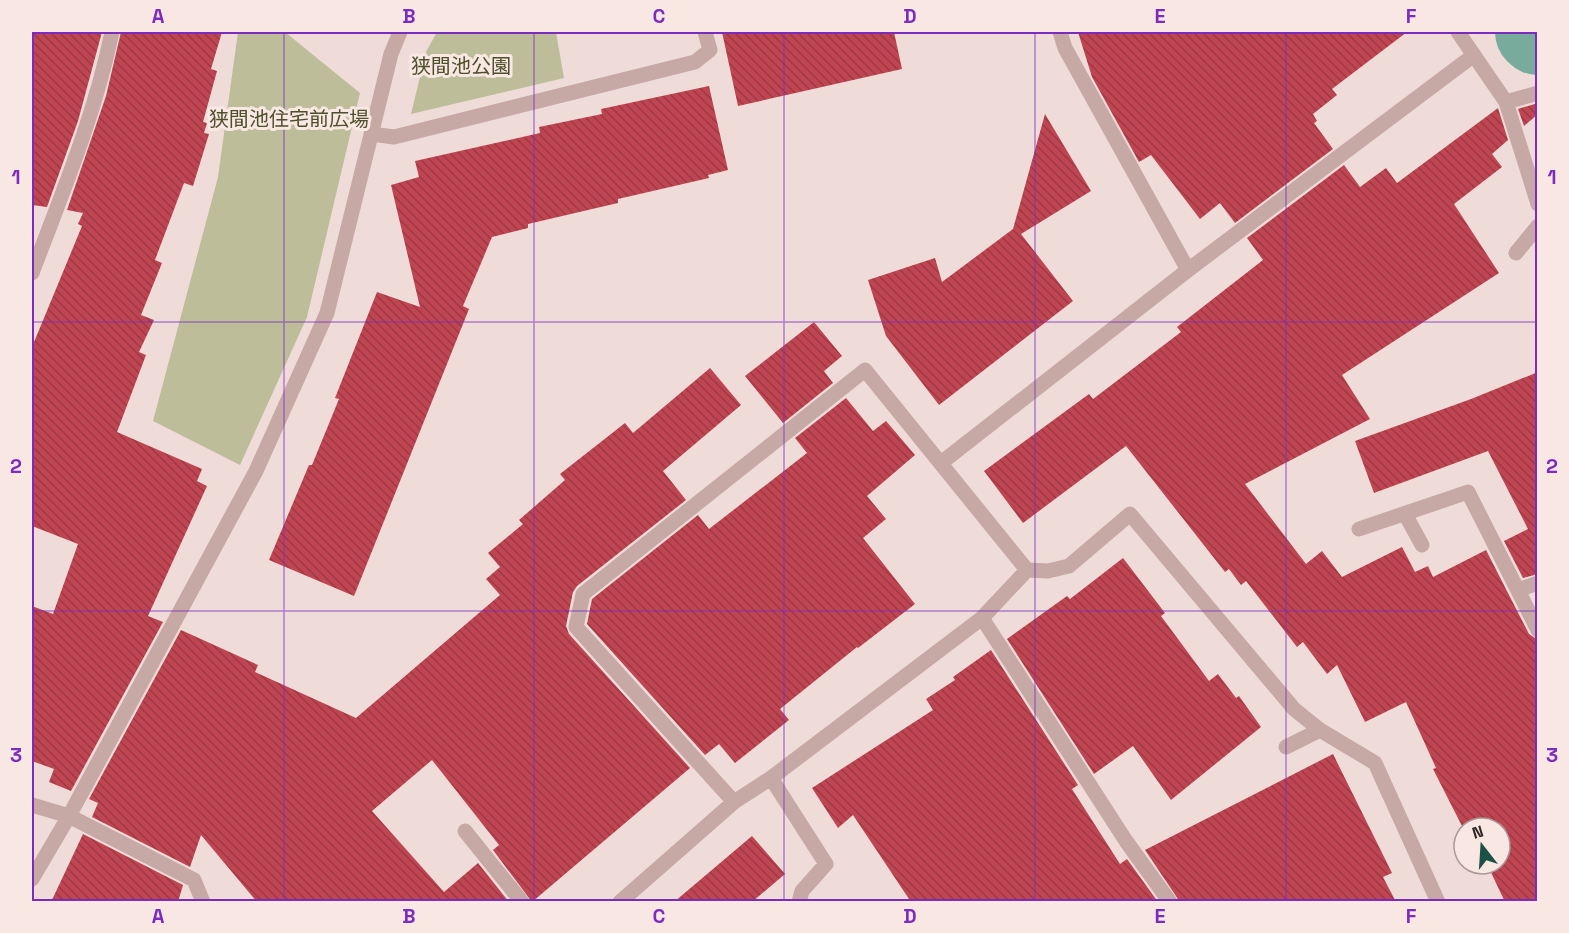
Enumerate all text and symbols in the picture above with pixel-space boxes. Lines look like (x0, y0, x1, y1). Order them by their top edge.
text: A (152, 3, 165, 29)
text: B (402, 3, 416, 29)
text: C (653, 3, 666, 29)
text: D (903, 3, 917, 29)
text: E (1154, 3, 1166, 29)
text: F (1406, 3, 1417, 29)
park label: 狭間池公園 (411, 53, 511, 79)
park label: 狭間池住宅前広場 (209, 106, 369, 132)
text: 1 (11, 164, 21, 190)
text: 1 (1547, 164, 1557, 190)
text: 2 (10, 453, 22, 479)
text: 2 (1546, 453, 1558, 479)
text: 3 (10, 742, 22, 768)
text: 3 (1546, 742, 1558, 768)
north arrow (1452, 816, 1512, 876)
text: N (1470, 821, 1486, 844)
text: A (152, 903, 165, 929)
text: B (402, 903, 416, 929)
text: C (653, 903, 666, 929)
text: D (903, 903, 917, 929)
text: E (1154, 903, 1166, 929)
text: F (1406, 903, 1417, 929)

